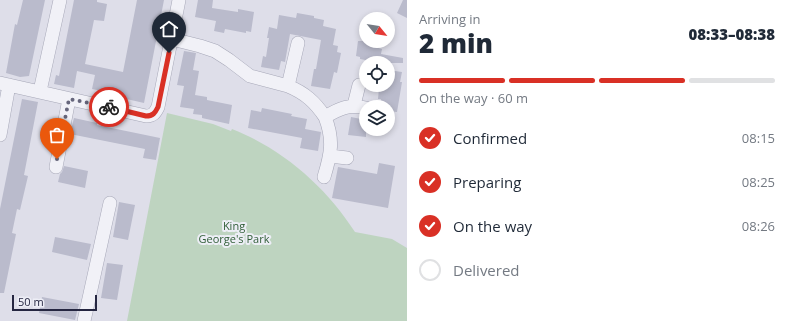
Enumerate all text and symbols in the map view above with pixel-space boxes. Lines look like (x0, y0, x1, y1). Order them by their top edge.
text: Arriving in (419, 10, 481, 28)
pin (152, 12, 186, 53)
north arrow (359, 12, 395, 48)
map controls (359, 12, 395, 136)
icon: home (158, 18, 180, 40)
text: 08:33–08:38 (689, 24, 775, 44)
text: 2 min (419, 25, 493, 61)
button: locate (359, 56, 395, 92)
courier (89, 87, 129, 127)
text: On the way · 60 m (419, 89, 528, 107)
icon: bike (98, 96, 120, 118)
button: layers (359, 100, 395, 136)
pin (40, 118, 74, 159)
icon: bag (46, 124, 68, 146)
icon: check (419, 127, 441, 149)
text: Confirmed (453, 128, 527, 148)
text: 08:15 (742, 129, 775, 147)
icon: check (419, 171, 441, 193)
text: Preparing (453, 172, 521, 192)
text: 08:25 (742, 173, 775, 191)
icon: check (419, 215, 441, 237)
text: On the way (453, 216, 532, 236)
text: 08:26 (742, 217, 775, 235)
park label: King George's Park (199, 218, 270, 246)
text: Delivered (453, 260, 520, 280)
scale bar (12, 293, 97, 312)
text: 50 m (18, 294, 44, 309)

